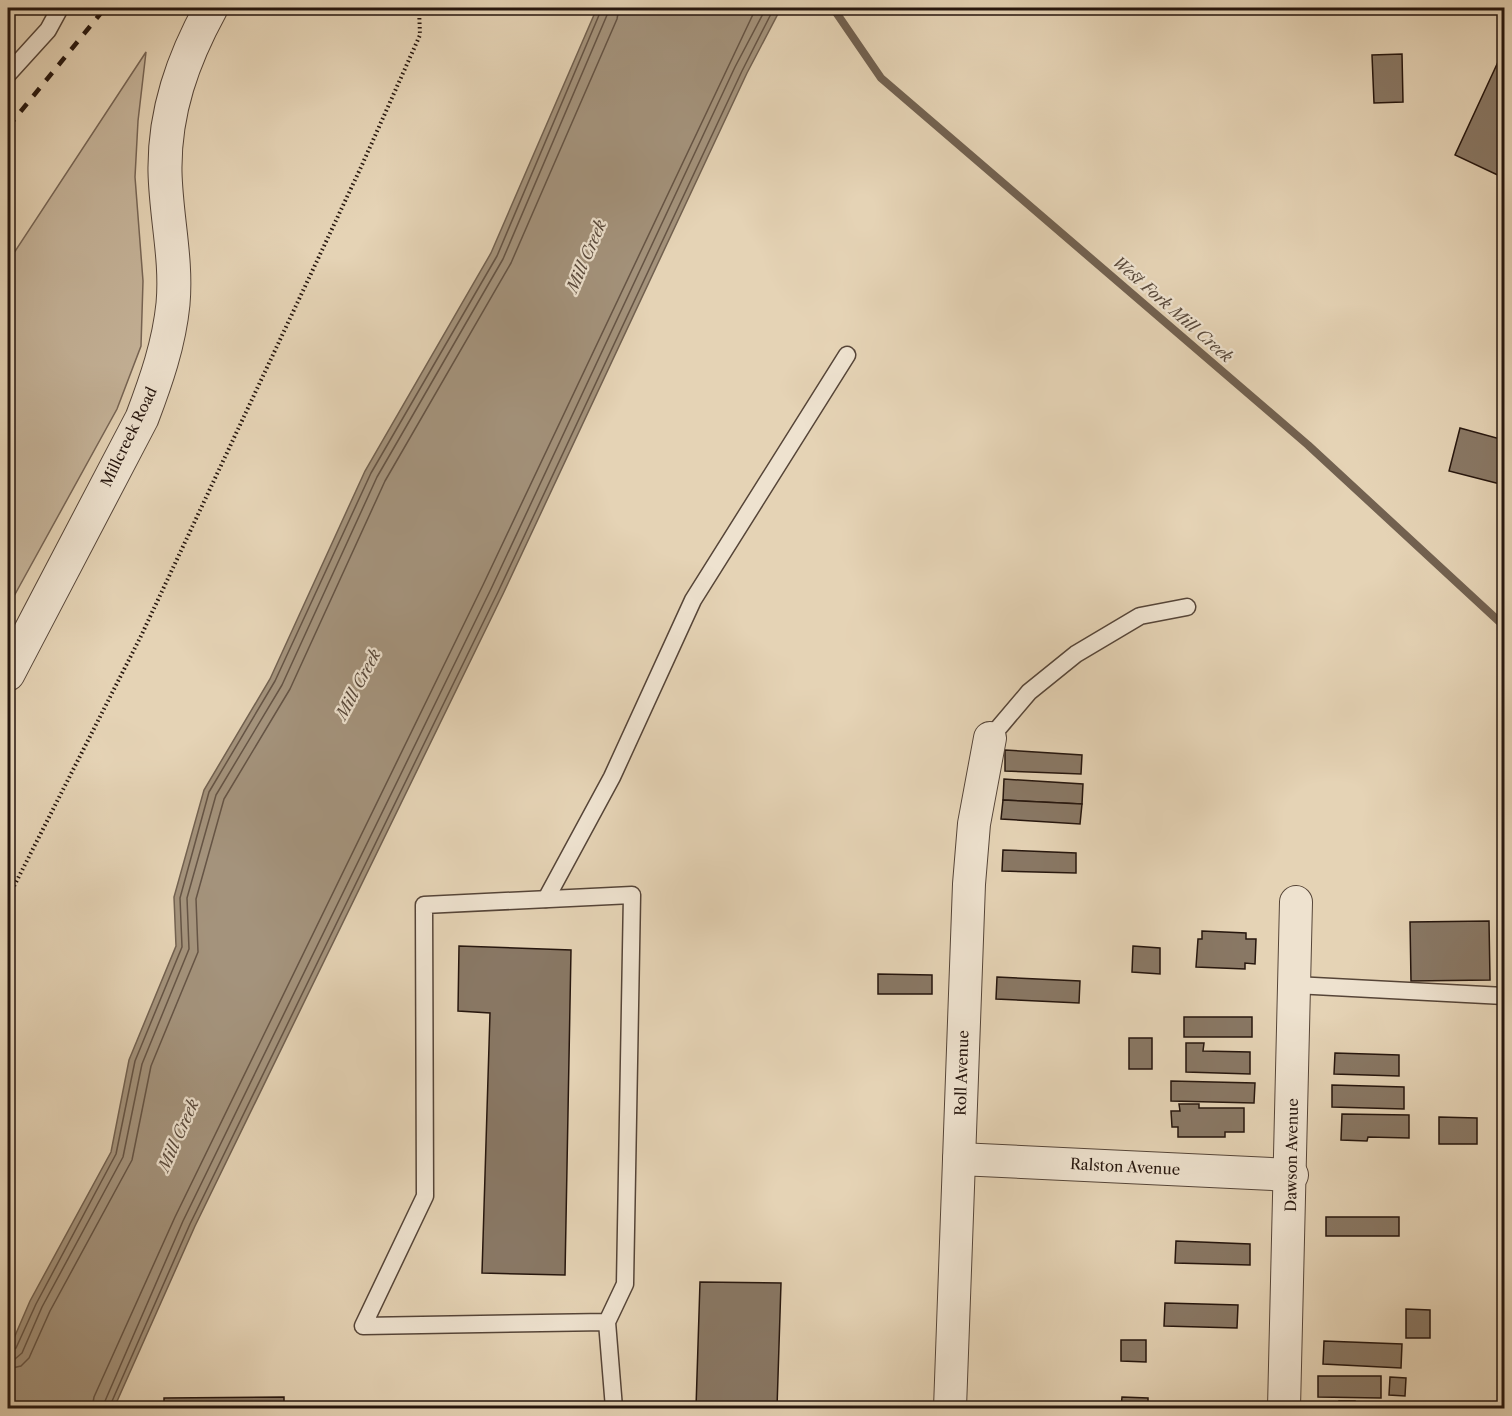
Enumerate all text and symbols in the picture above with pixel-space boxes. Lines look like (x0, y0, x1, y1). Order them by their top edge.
water label: Mill Creek (561, 216, 610, 297)
water label: West Fork Mill Creek (1109, 251, 1238, 367)
street label: Millcreek Road (96, 384, 161, 490)
water label: Mill Creek (330, 645, 385, 724)
street label: Roll Avenue (951, 1030, 972, 1116)
water label: Mill Creek (152, 1095, 203, 1176)
street label: Dawson Avenue (1281, 1098, 1302, 1212)
street label: Ralston Avenue (1069, 1154, 1181, 1179)

